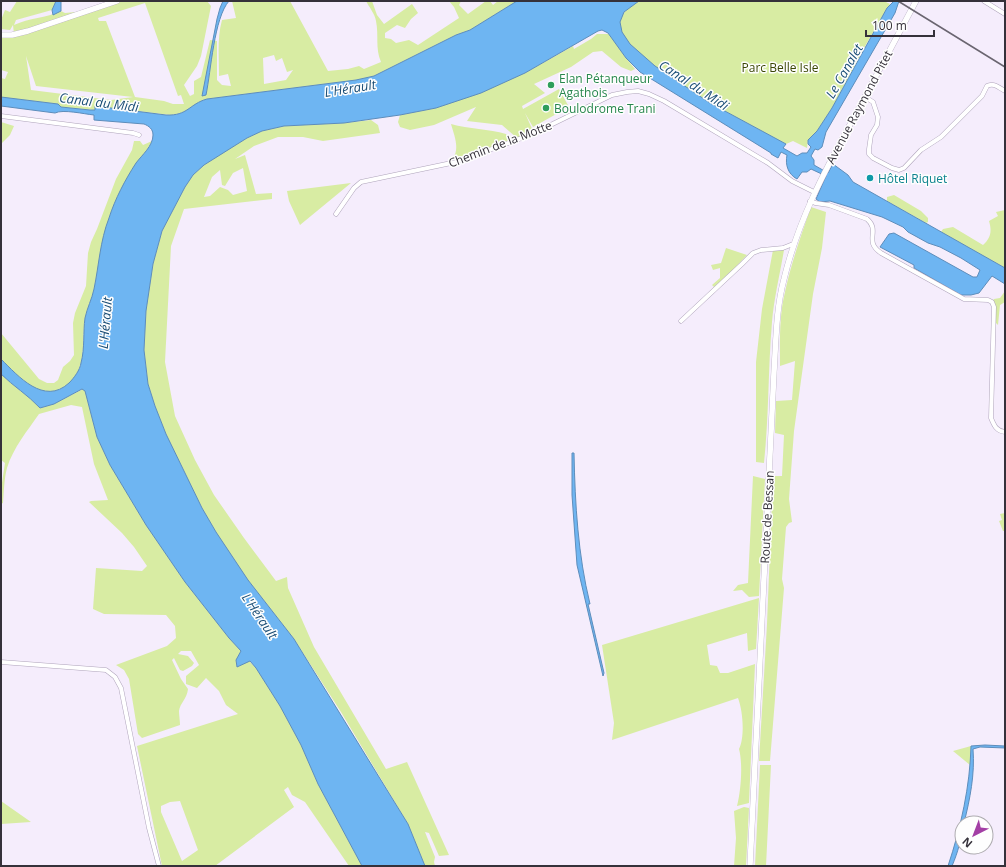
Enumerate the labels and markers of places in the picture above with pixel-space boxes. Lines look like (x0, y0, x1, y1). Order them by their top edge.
place label: Elan Pétanqueur Agathois (559, 70, 652, 101)
marker: Elan Pétanqueur Agathois (546, 80, 556, 90)
place label: Boulodrome Trani (554, 100, 656, 117)
marker: Boulodrome Trani (541, 103, 551, 113)
place label: Hôtel Riquet (878, 170, 947, 187)
marker: Hôtel Riquet (865, 173, 875, 183)

